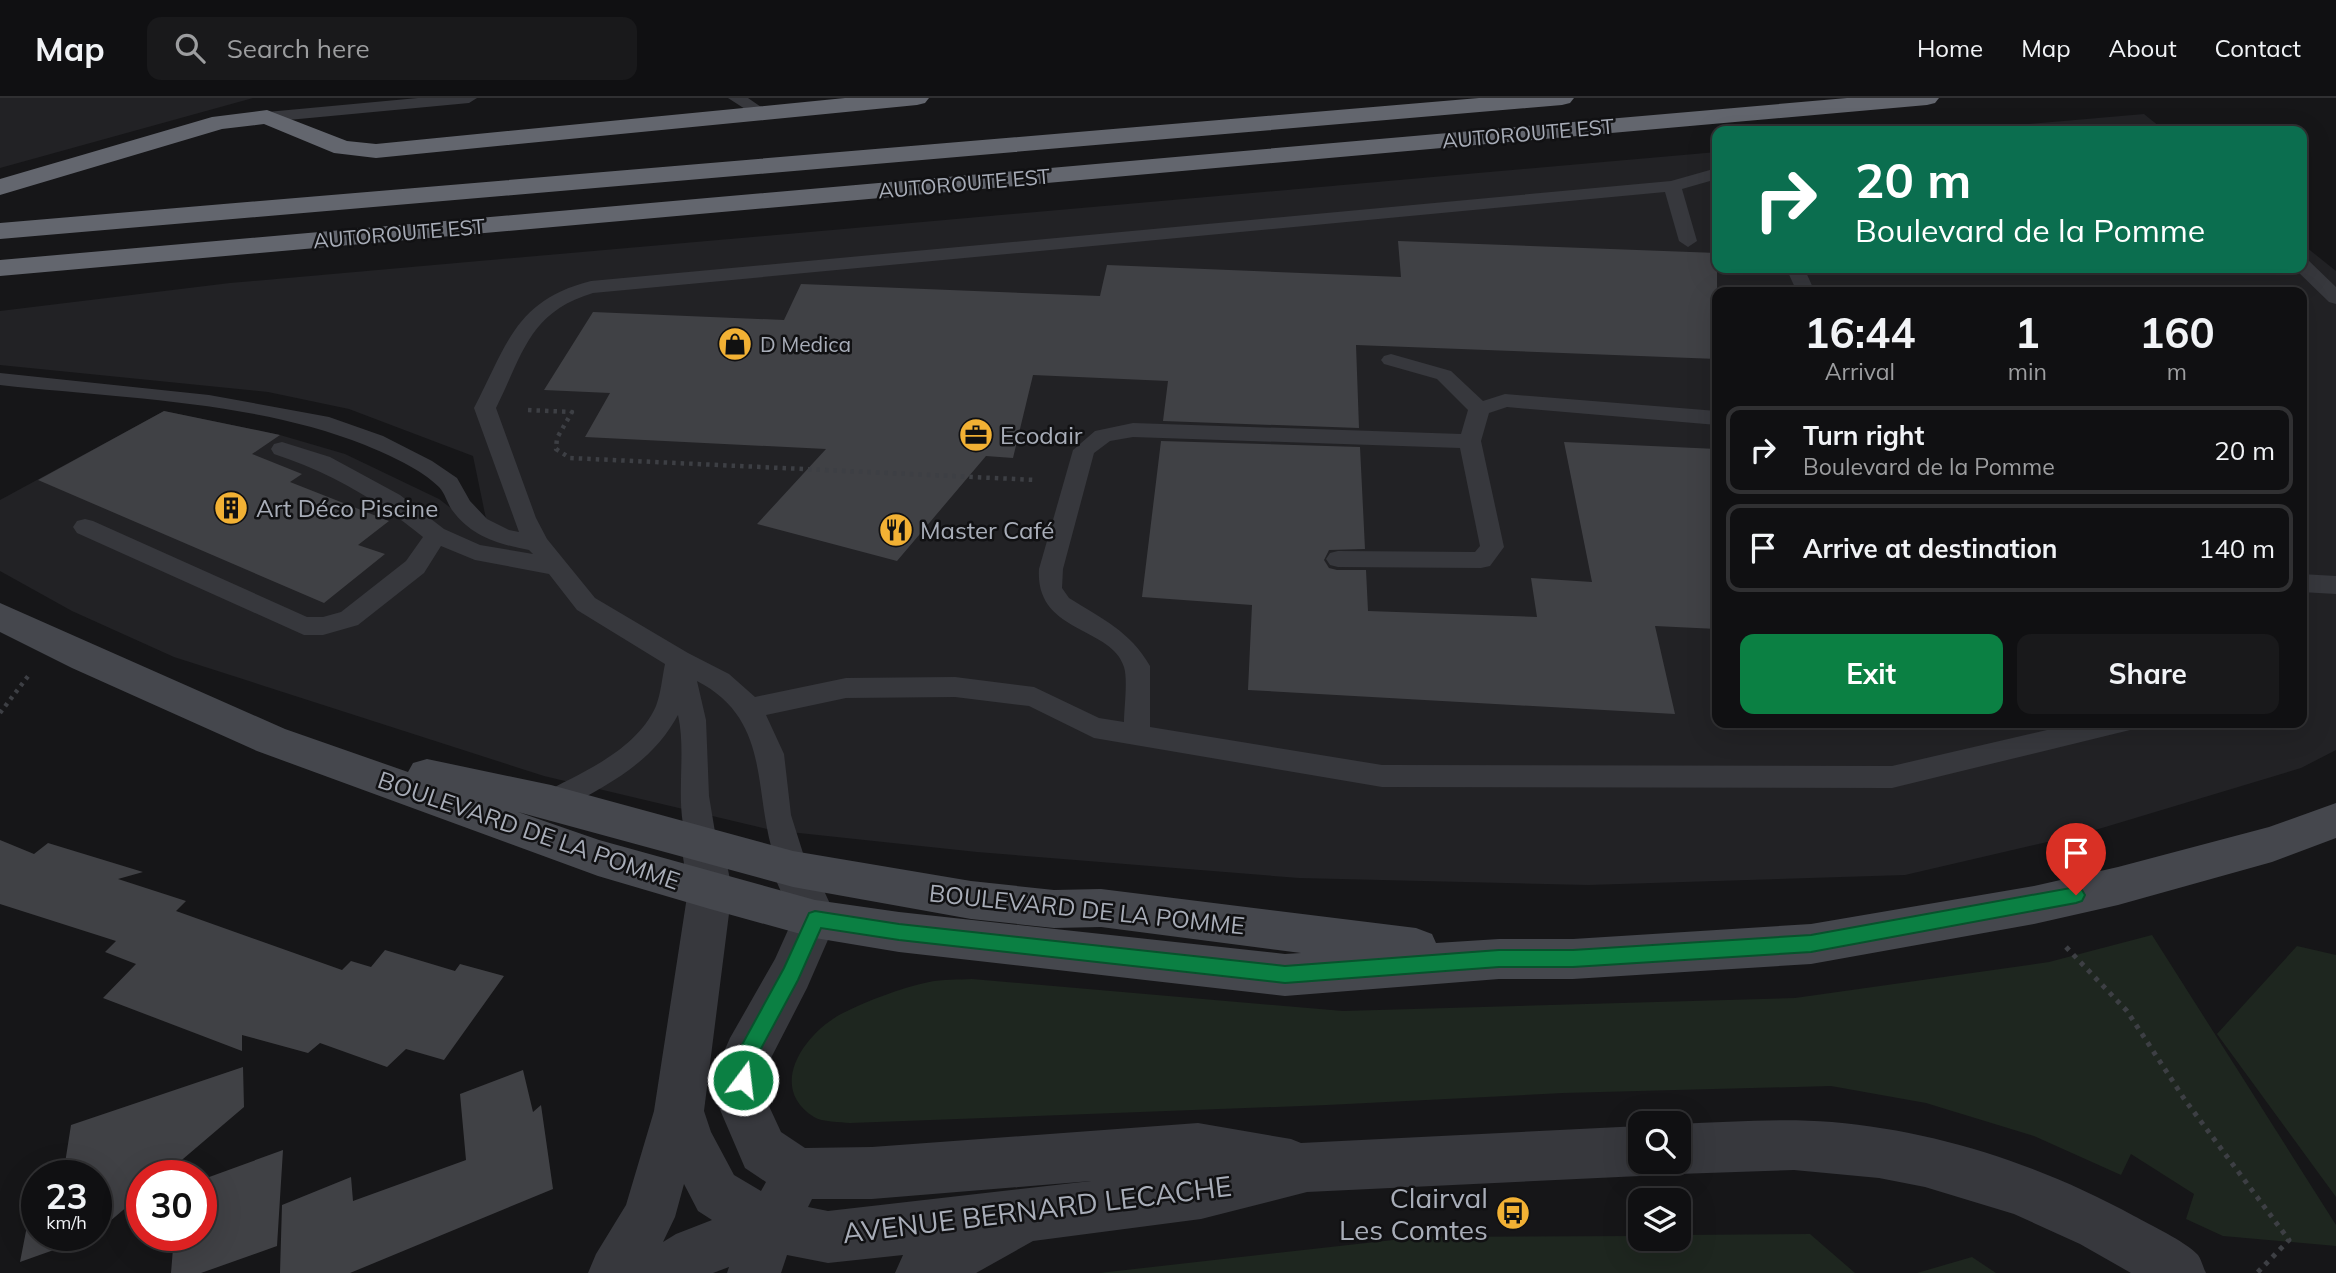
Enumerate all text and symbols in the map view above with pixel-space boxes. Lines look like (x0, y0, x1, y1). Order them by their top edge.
search box (147, 17, 637, 80)
text: Map (35, 28, 105, 69)
icon: search (171, 29, 209, 67)
text: Search here (227, 32, 370, 65)
text: Home (1917, 33, 1983, 63)
text: Map (2021, 33, 2071, 63)
text: About (2109, 33, 2177, 63)
text: Contact (2215, 33, 2301, 63)
street label: AUTOROUTE EST (1441, 112, 1615, 153)
text: 20 m (1855, 149, 1971, 210)
icon: right (1740, 154, 1831, 245)
street label: AUTOROUTE EST (877, 162, 1051, 203)
text: Boulevard de la Pomme (1855, 210, 2205, 250)
street label: AUTOROUTE EST (312, 212, 486, 253)
text: 16:44 (1804, 306, 1915, 359)
text: 1 (2015, 306, 2040, 359)
text: 160 (2139, 306, 2215, 359)
shop icon: D Medica (716, 325, 754, 363)
place label: D Medica (760, 331, 851, 357)
text: Arrival (1825, 357, 1895, 386)
text: min (2008, 357, 2047, 386)
text: m (2167, 357, 2187, 386)
office icon: Ecodair (957, 416, 995, 454)
text: Turn right (1803, 419, 1924, 452)
place label: Ecodair (1000, 420, 1083, 450)
icon: right (1744, 431, 1782, 469)
text: 20 m (2214, 434, 2275, 467)
text: Boulevard de la Pomme (1803, 452, 2055, 481)
building icon: Art Déco Piscine (212, 489, 250, 527)
place label: Art Déco Piscine (256, 493, 438, 523)
restaurant icon: Master Café (877, 511, 915, 549)
place label: Master Café (920, 515, 1054, 545)
icon: arrive (1744, 529, 1782, 567)
text: Arrive at destination (1803, 532, 2058, 565)
text: 140 m (2199, 532, 2275, 565)
button: Exit (1740, 634, 2003, 714)
button: Share (2017, 634, 2279, 714)
street label: BOULEVARD DE LA POMME (374, 764, 684, 896)
pin (2046, 823, 2106, 895)
icon: arrive (2057, 834, 2095, 872)
street label: BOULEVARD DE LA POMME (928, 877, 1246, 941)
position arrow (706, 1043, 780, 1117)
map controls (1628, 1111, 1691, 1251)
button: search (1628, 1111, 1691, 1174)
speed limit sign: 30 (126, 1160, 217, 1251)
street label: AVENUE BERNARD LECACHE (840, 1168, 1234, 1250)
text: 23 (45, 1174, 88, 1218)
place label: Clairval Les Comtes (1339, 1180, 1488, 1247)
button: layers (1628, 1188, 1691, 1251)
bus stop icon: Clairval Les Comtes (1494, 1194, 1532, 1232)
text: km/h (46, 1211, 87, 1234)

